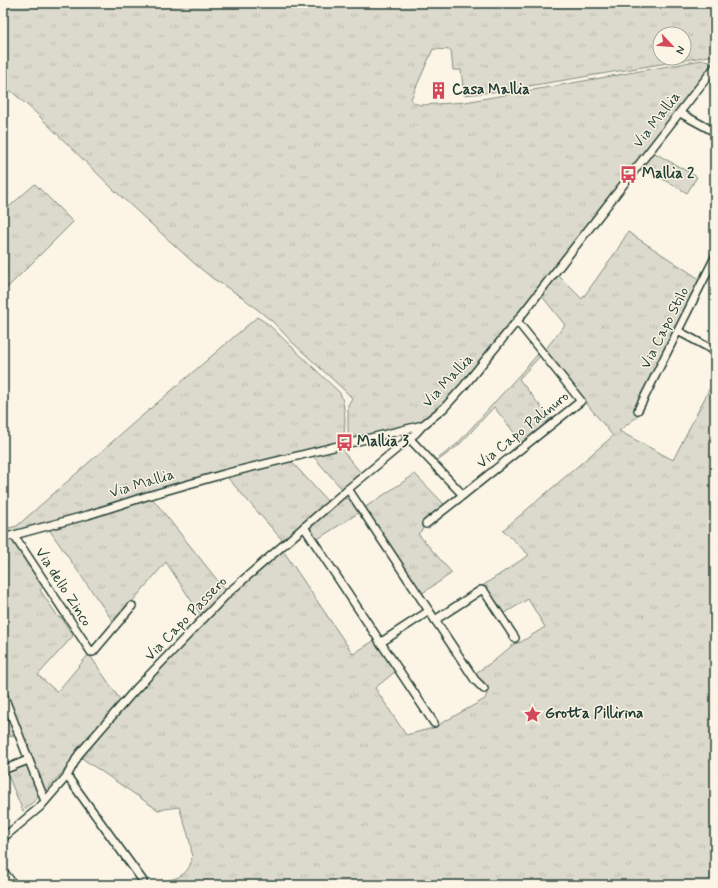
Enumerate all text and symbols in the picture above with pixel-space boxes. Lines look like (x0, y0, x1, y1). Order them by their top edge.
north arrow (652, 26, 692, 66)
text: N (672, 44, 688, 56)
building icon: Casa Mallia (429, 80, 449, 100)
place label: Casa Mallia (452, 80, 530, 100)
street label: Via Mallia (629, 87, 686, 152)
bus stop icon: Mallia 2 (619, 164, 639, 184)
place label: Mallia 2 (642, 164, 695, 184)
street label: Via Capo Stilo (636, 284, 694, 372)
street label: Via Mallia (418, 350, 478, 412)
street label: Via Capo Palinuro (473, 387, 573, 473)
bus stop icon: Mallia 3 (334, 432, 354, 452)
place label: Mallia 3 (357, 432, 409, 452)
street label: Via Mallia (107, 465, 177, 503)
street label: Via dello Zinco (30, 544, 96, 631)
street label: Via Capo Passero (140, 572, 232, 666)
place icon: Grotta Pillirina (522, 704, 542, 724)
place label: Grotta Pillirina (545, 704, 643, 724)

